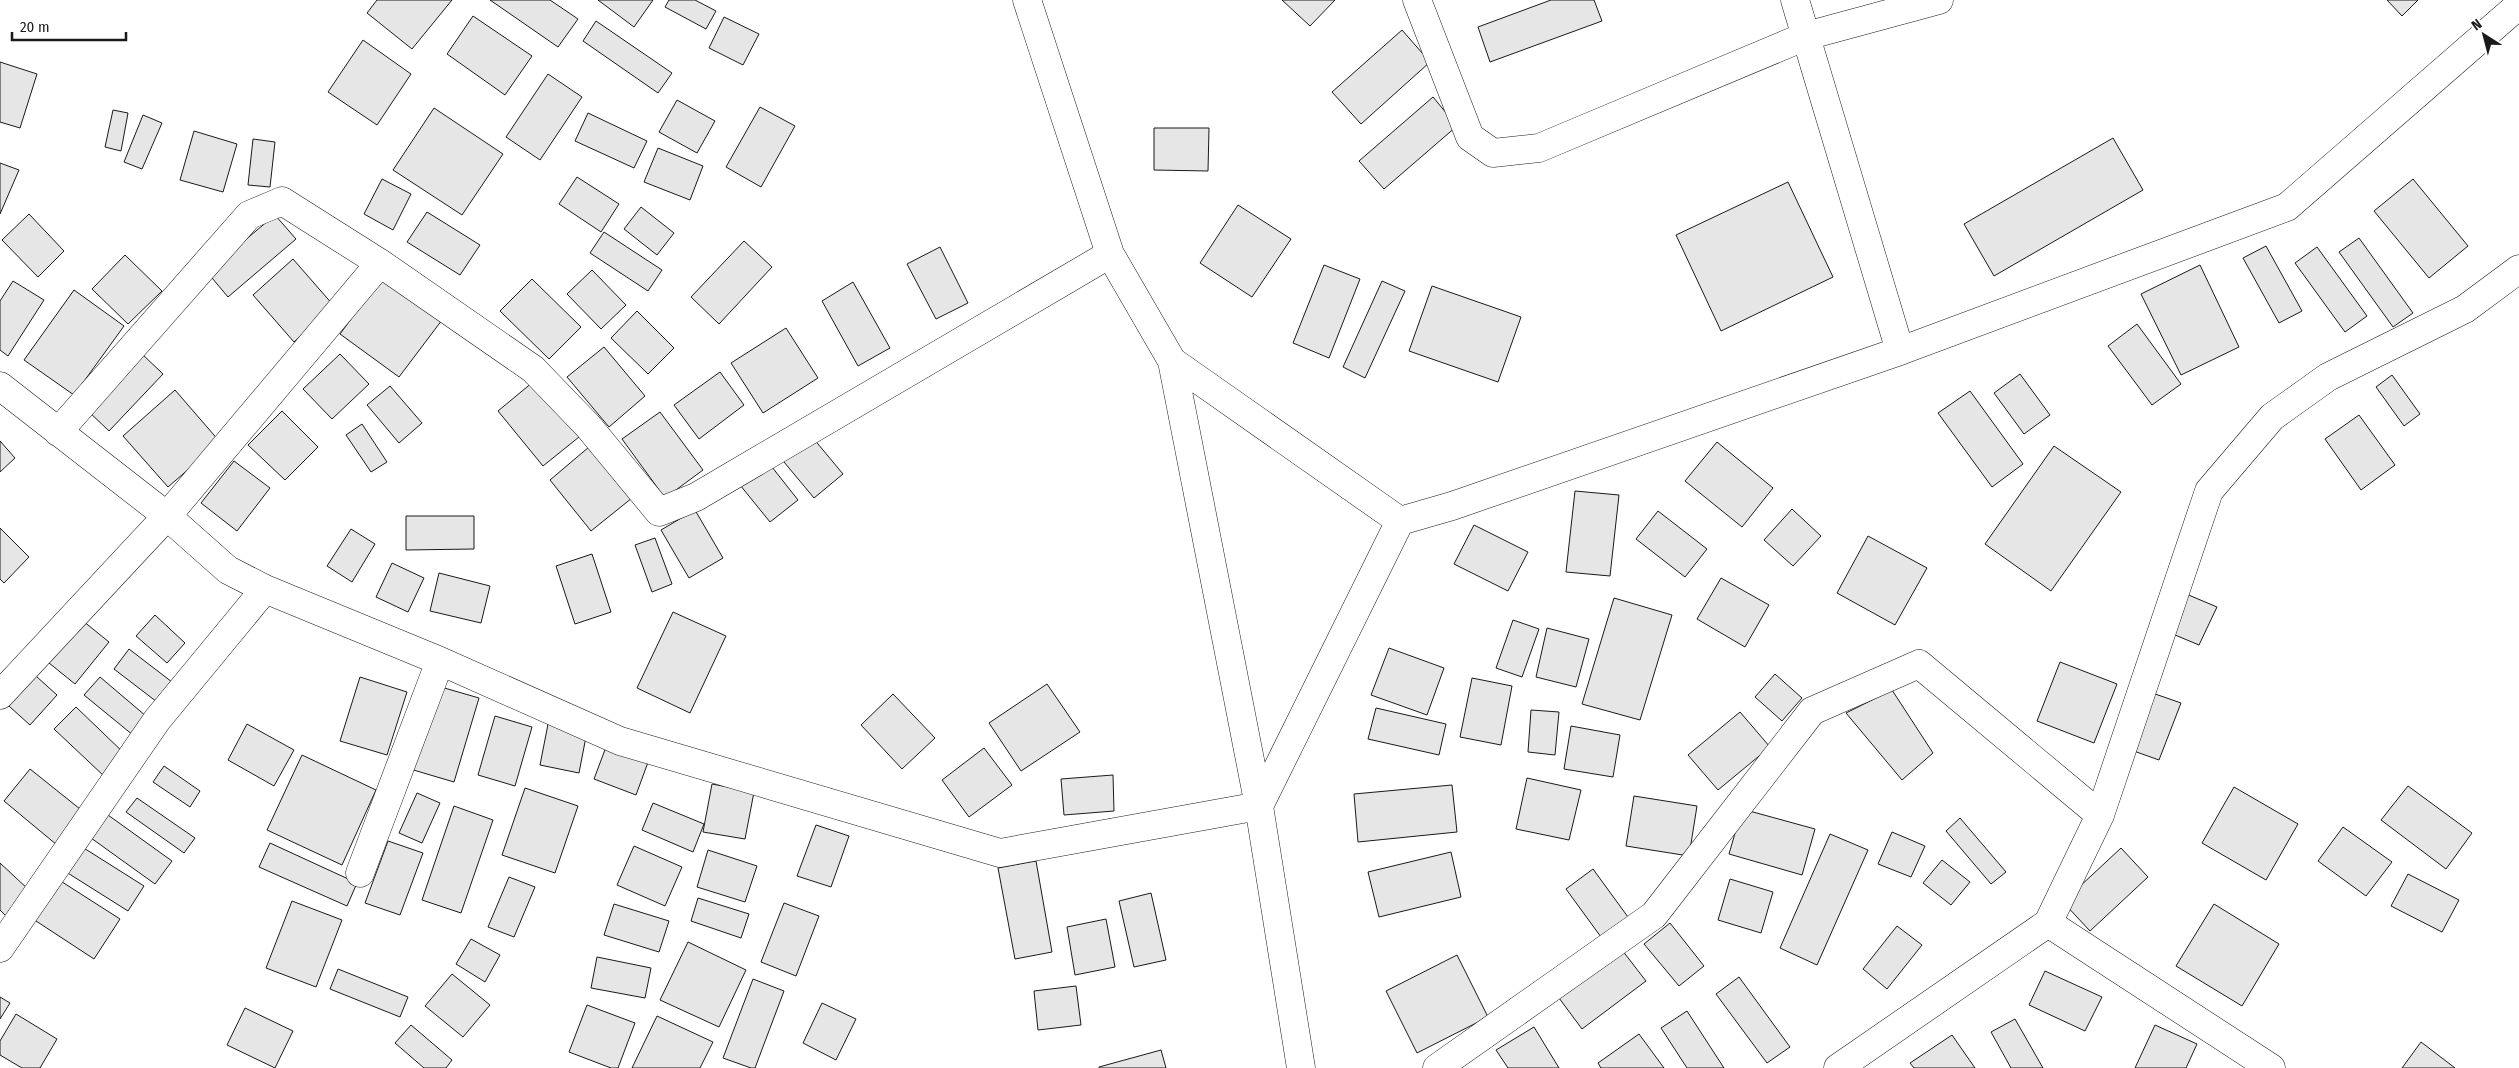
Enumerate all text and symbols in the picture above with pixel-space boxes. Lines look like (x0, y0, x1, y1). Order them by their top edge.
scale bar (12, 10, 126, 42)
north arrow (2459, 10, 2509, 60)
text: N (2468, 16, 2485, 34)
text: 20 m (20, 18, 50, 36)

